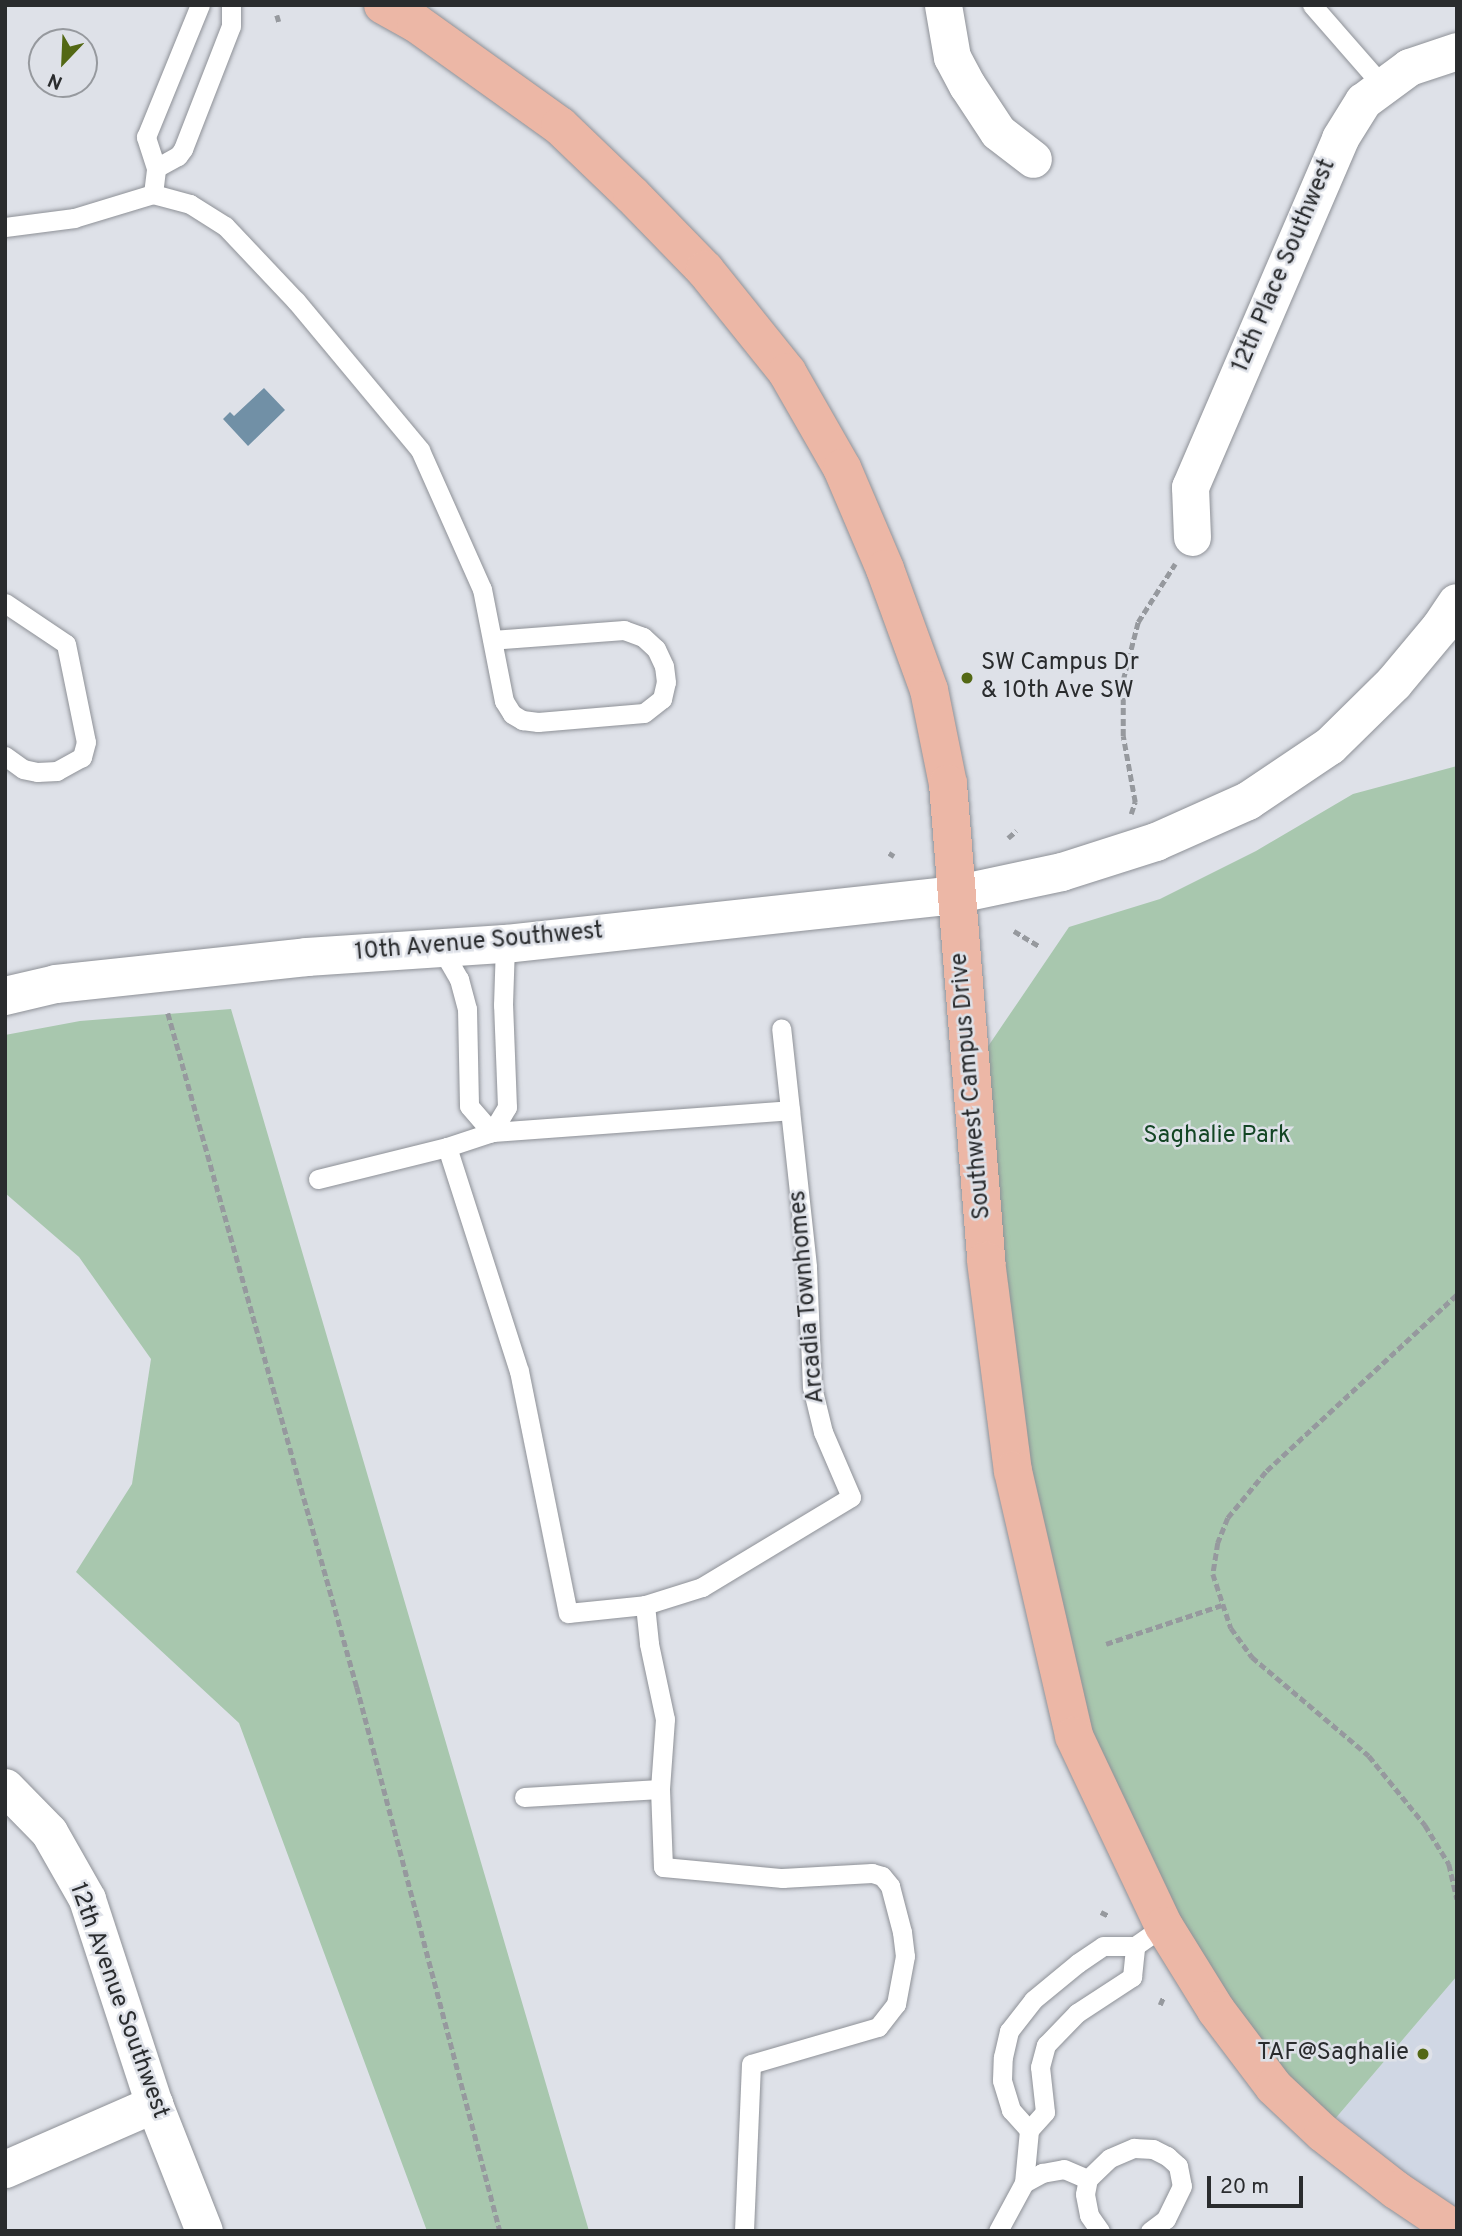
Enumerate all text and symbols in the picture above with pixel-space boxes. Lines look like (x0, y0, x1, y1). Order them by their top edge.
north arrow (28, 28, 98, 98)
text: N (45, 67, 67, 94)
street label: 12th Place Southwest (1227, 155, 1343, 377)
place label: SW Campus Dr & 10th Ave SW (981, 650, 1140, 706)
marker: SW Campus Dr & 10th Ave SW (959, 670, 975, 686)
street label: 10th Avenue Southwest (353, 918, 605, 968)
street label: Southwest Campus Drive (946, 951, 998, 1221)
park label: Saghalie Park (1143, 1123, 1291, 1151)
street label: Arcadia Townhomes (784, 1189, 832, 1405)
street label: 12th Avenue Southwest (62, 1879, 174, 2123)
place label: TAF@Saghalie (1257, 2040, 1409, 2068)
marker: TAF@Saghalie (1415, 2046, 1431, 2062)
scale bar (1210, 2162, 1306, 2206)
text: 20 m (1220, 2174, 1269, 2201)

